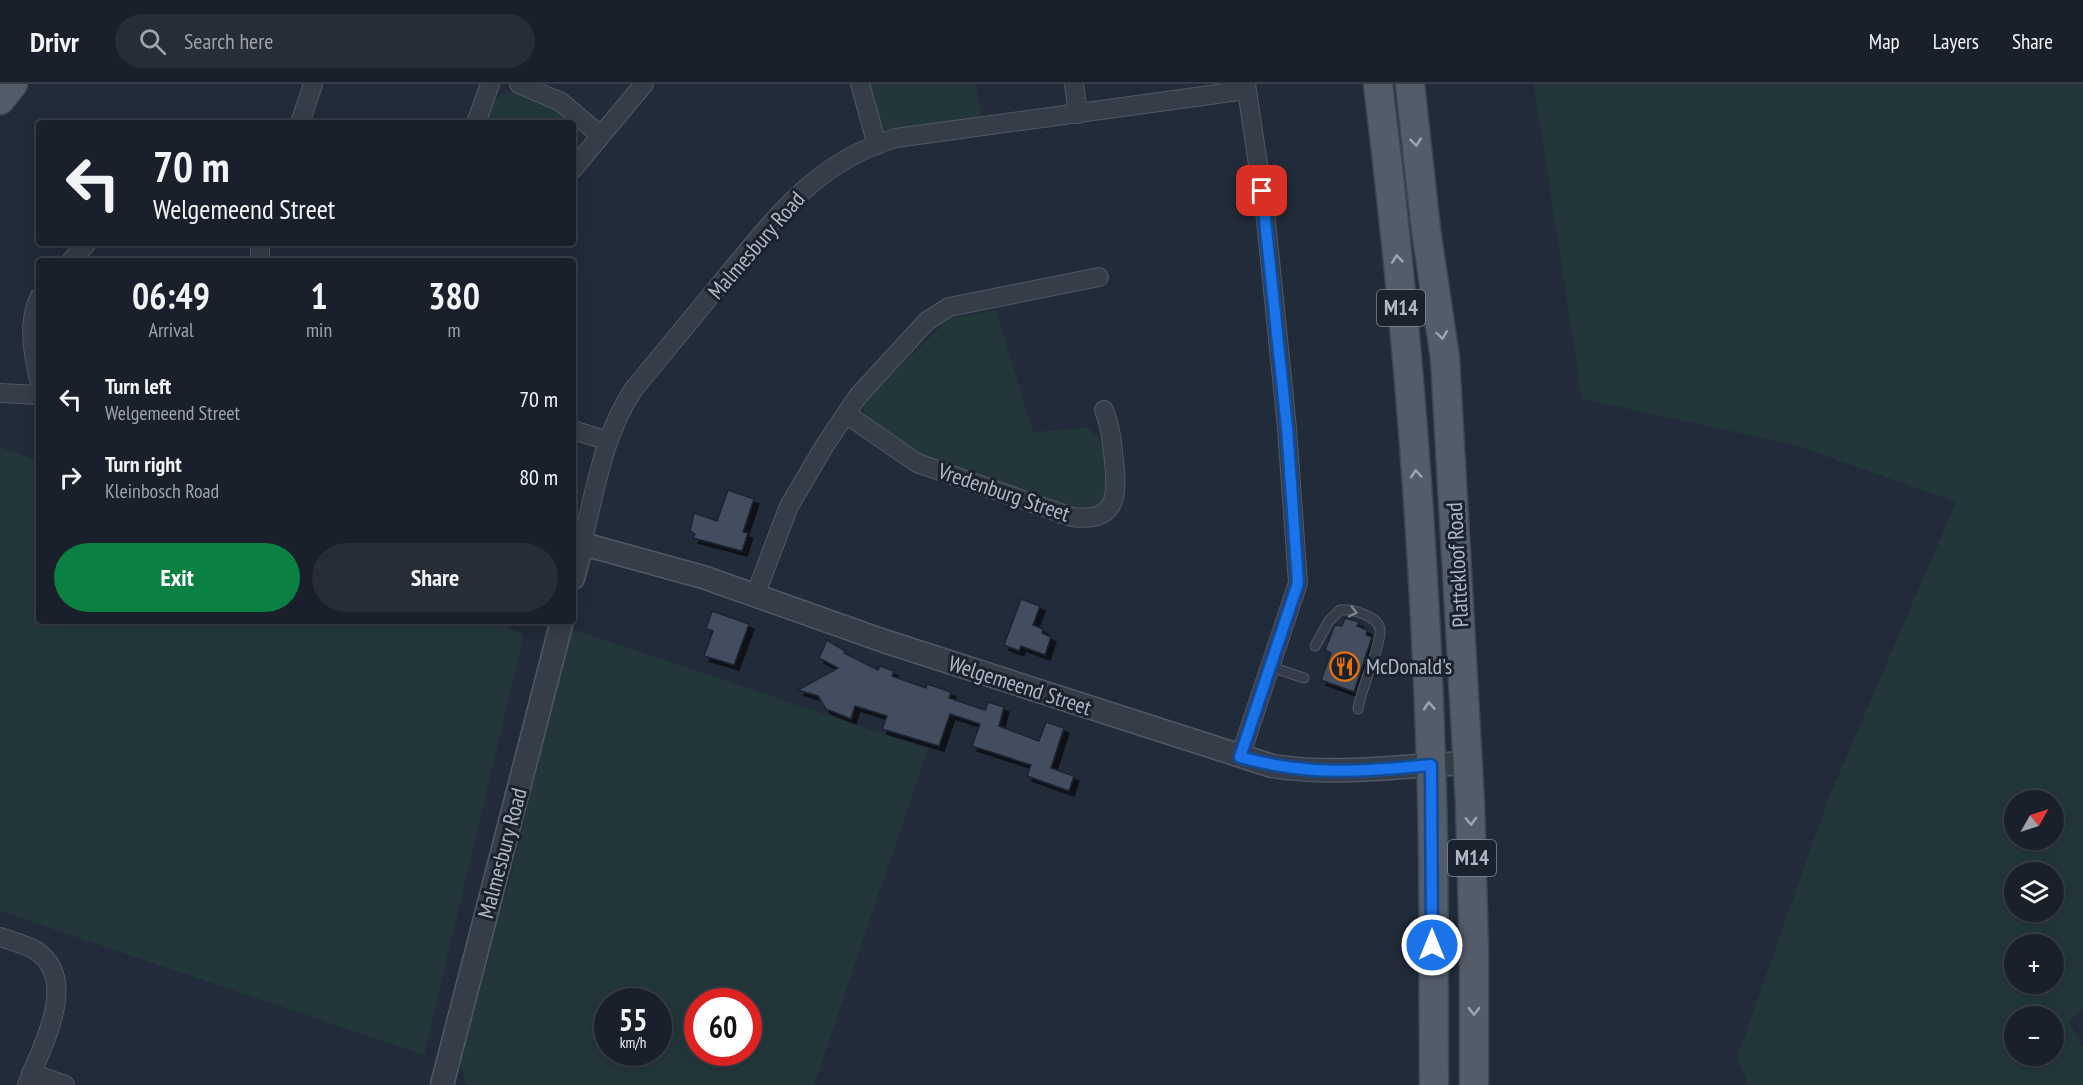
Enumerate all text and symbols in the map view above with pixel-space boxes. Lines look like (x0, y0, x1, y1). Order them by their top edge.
search box (115, 14, 535, 68)
text: Drivr (30, 23, 79, 60)
icon: search (136, 25, 169, 58)
text: Search here (184, 27, 273, 55)
text: Map (1869, 28, 1900, 55)
text: Layers (1933, 28, 1979, 55)
text: Share (2012, 28, 2053, 55)
one-way arrow (1410, 138, 1422, 147)
text: 70 m (153, 139, 230, 194)
icon: left (54, 144, 132, 222)
pin (1236, 165, 1287, 216)
icon: arrive (1245, 174, 1278, 207)
street label: Malmesbury Road (702, 185, 810, 305)
text: Welgemeend Street (153, 192, 335, 226)
one-way arrow (1391, 254, 1404, 263)
text: 06:49 (132, 272, 210, 319)
text: 1 (310, 272, 328, 319)
text: 380 (428, 272, 480, 319)
road number: M14 (1377, 290, 1425, 326)
text: Arrival (148, 317, 194, 343)
text: min (306, 317, 332, 343)
text: m (448, 317, 461, 343)
one-way arrow (1435, 331, 1447, 340)
text: Turn left (105, 372, 171, 400)
icon: left (54, 383, 87, 416)
text: 70 m (519, 385, 558, 413)
text: Welgemeend Street (105, 400, 240, 426)
text: Turn right (105, 450, 182, 478)
street label: Vredenburg Street (933, 456, 1074, 528)
icon: right (54, 461, 87, 494)
text: 80 m (519, 463, 558, 491)
one-way arrow (1410, 469, 1423, 478)
text: Kleinbosch Road (105, 478, 219, 504)
street label: Plattekloof Road (1440, 502, 1474, 628)
button: Exit (54, 543, 300, 612)
button: Share (312, 543, 558, 612)
one-way arrow (1348, 605, 1358, 618)
street label: Welgemeend Street (945, 649, 1095, 721)
restaurant icon: McDonald's (1329, 650, 1361, 682)
place label: McDonald's (1366, 652, 1452, 680)
one-way arrow (1422, 702, 1435, 711)
street label: Malmesbury Road (471, 785, 533, 921)
north arrow (2004, 790, 2064, 850)
map controls (2004, 790, 2064, 1066)
one-way arrow (1464, 817, 1477, 826)
road number: M14 (1448, 840, 1496, 876)
button: layers (2004, 862, 2064, 922)
position arrow (1400, 913, 1464, 977)
button: + (2004, 934, 2064, 994)
speed limit sign: 60 (684, 988, 762, 1066)
text: 55 (619, 1000, 647, 1039)
button: − (2004, 1006, 2064, 1066)
one-way arrow (1468, 1007, 1480, 1016)
text: km/h (620, 1033, 646, 1052)

